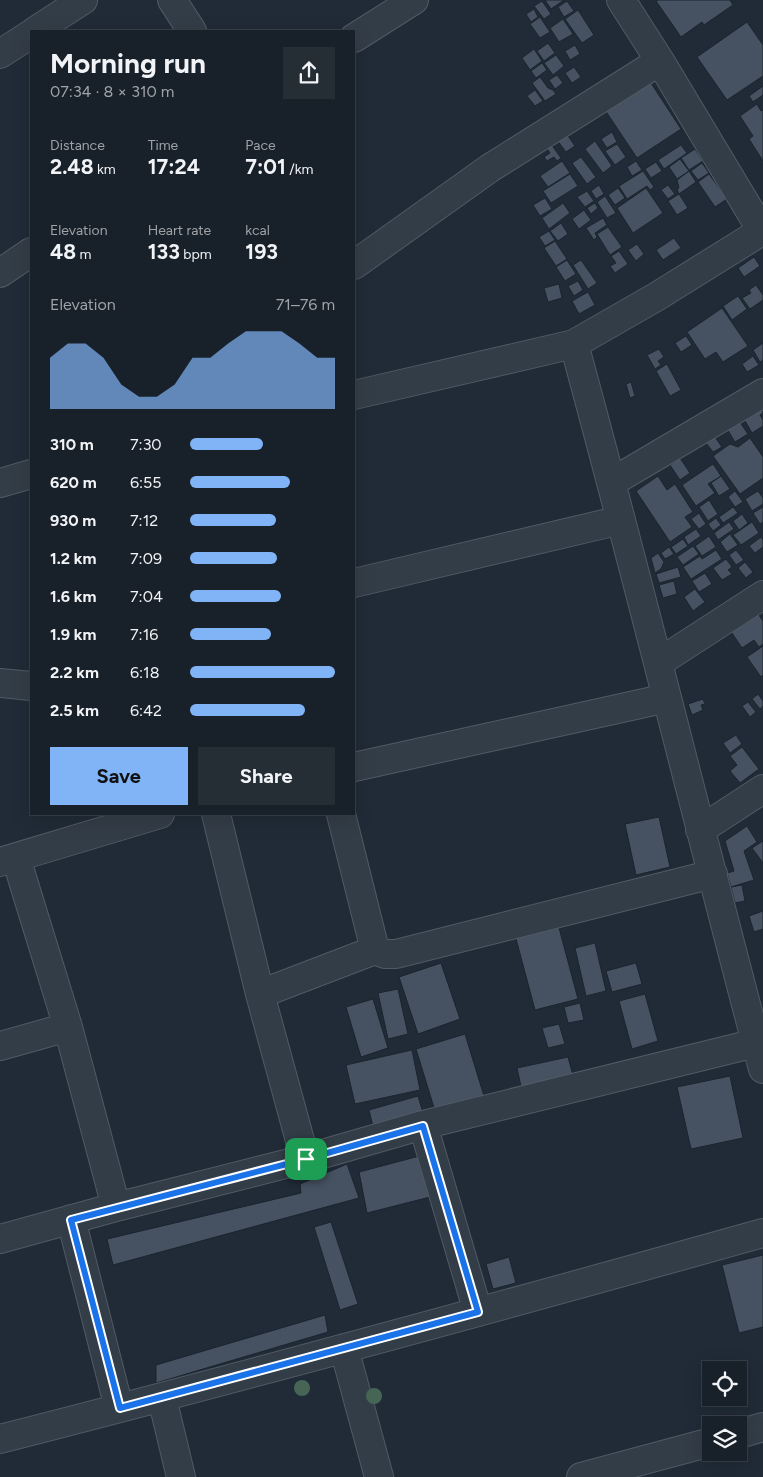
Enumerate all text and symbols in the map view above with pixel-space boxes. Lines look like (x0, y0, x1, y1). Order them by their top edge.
text: Morning run (50, 46, 206, 80)
button: share (283, 47, 335, 99)
text: 07:34 · 8 × 310 m (50, 82, 174, 101)
text: Distance (50, 137, 105, 154)
text: Time (148, 137, 178, 154)
text: Pace (245, 137, 276, 154)
text: 2.48 (50, 154, 94, 179)
text: 17:24 (148, 154, 200, 179)
text: 7:01 (245, 154, 286, 179)
text: km (94, 161, 116, 178)
text: /km (286, 161, 313, 178)
text: Elevation (50, 222, 108, 239)
text: Heart rate (148, 222, 211, 239)
text: kcal (245, 222, 270, 239)
text: 48 (50, 239, 76, 264)
text: 133 (148, 239, 180, 264)
text: 193 (245, 239, 278, 264)
text: m (76, 246, 92, 263)
text: bpm (180, 246, 212, 263)
text: Elevation (50, 295, 116, 314)
text: 71–76 m (276, 295, 335, 314)
text: 310 m (50, 435, 94, 454)
text: 7:30 (130, 435, 162, 454)
text: 620 m (50, 473, 97, 492)
text: 6:55 (130, 473, 162, 492)
text: 930 m (50, 511, 96, 530)
text: 7:12 (130, 511, 158, 530)
text: 1.2 km (50, 549, 96, 568)
text: 7:09 (130, 549, 162, 568)
text: 1.6 km (50, 587, 96, 606)
text: 7:04 (130, 587, 163, 606)
text: 1.9 km (50, 625, 96, 644)
text: 7:16 (130, 625, 158, 644)
text: 2.2 km (50, 663, 99, 682)
text: 6:18 (130, 663, 160, 682)
text: 2.5 km (50, 701, 99, 720)
text: 6:42 (130, 701, 162, 720)
button: Save (50, 747, 188, 805)
button: Share (198, 747, 335, 805)
pin (285, 1138, 327, 1180)
icon: arrive (292, 1145, 320, 1173)
map controls (702, 1361, 747, 1461)
button: locate (702, 1361, 747, 1406)
button: layers (702, 1416, 747, 1461)

